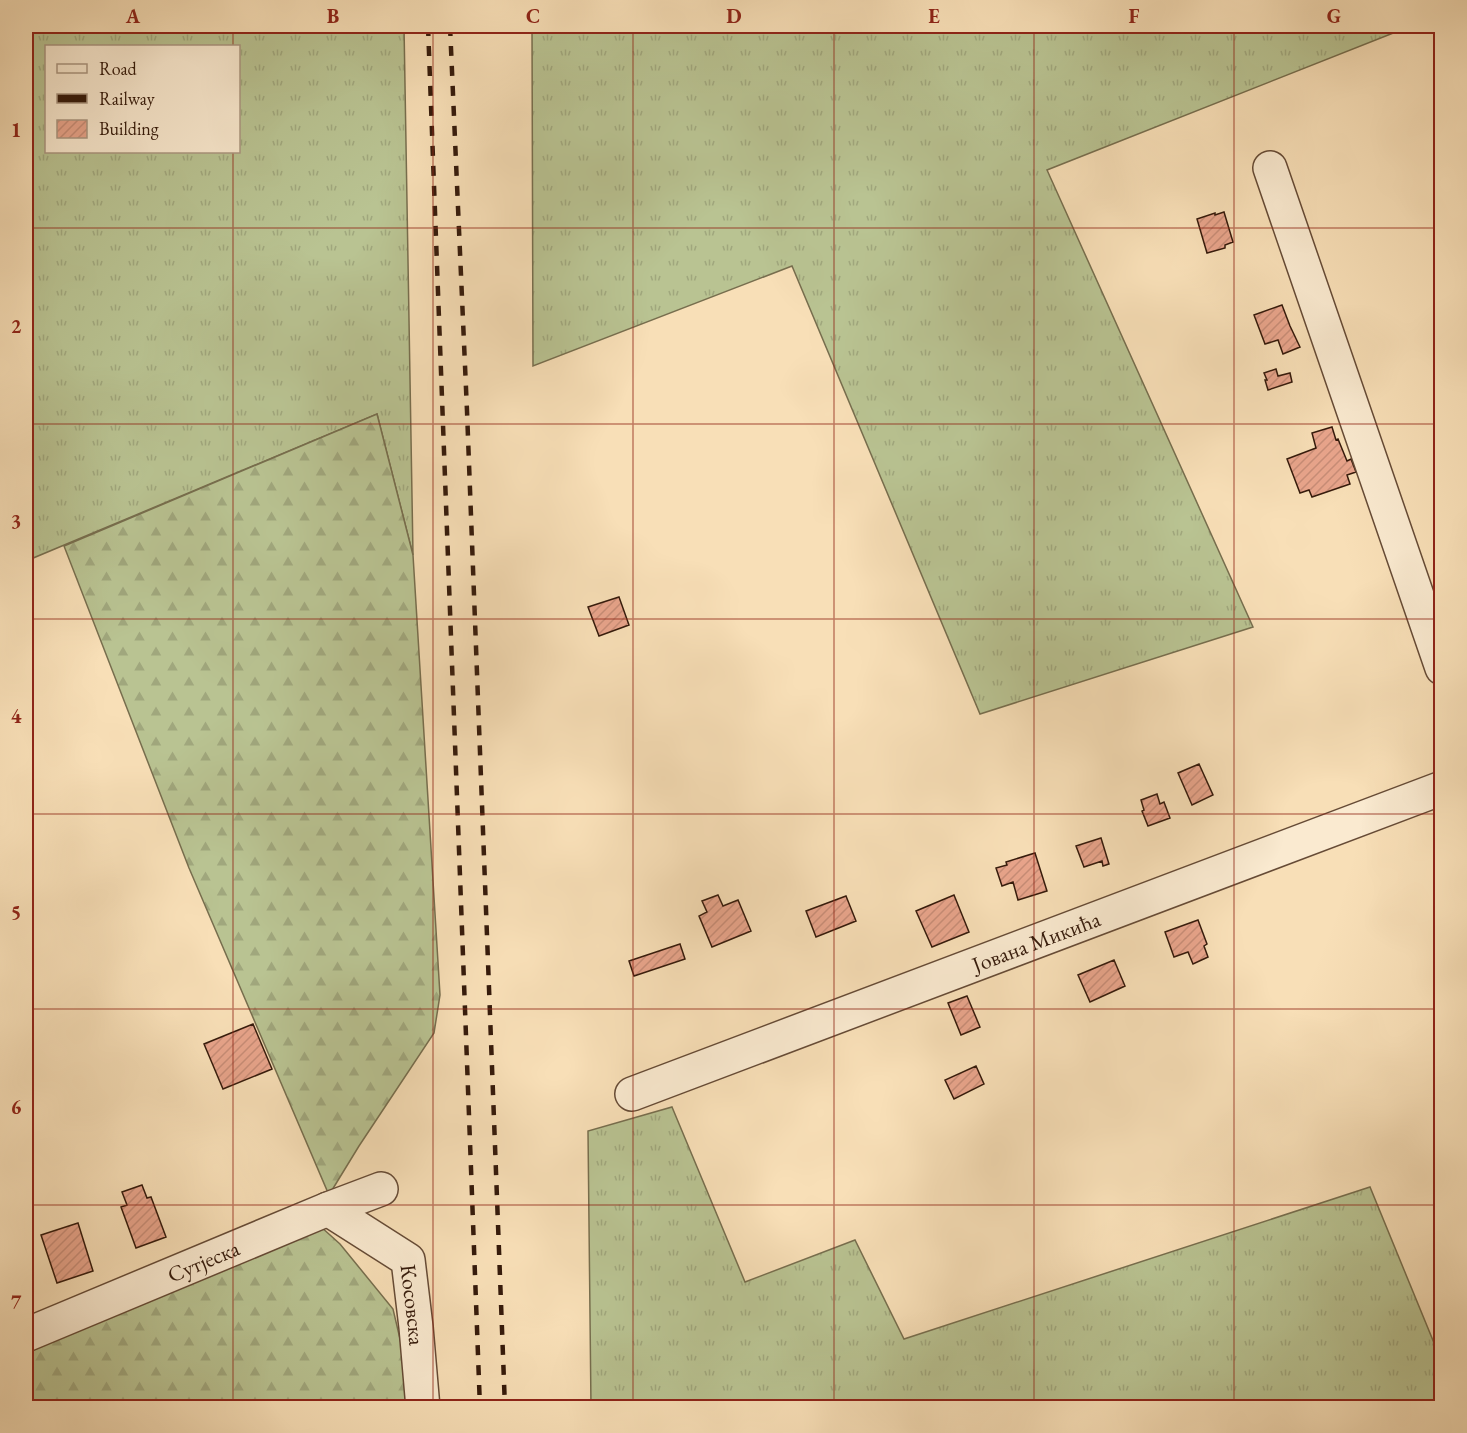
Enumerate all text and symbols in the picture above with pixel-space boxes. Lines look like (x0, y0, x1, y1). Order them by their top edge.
text: A (125, 3, 141, 29)
text: B (327, 3, 339, 29)
text: C (526, 3, 540, 29)
text: D (726, 3, 742, 29)
text: E (928, 3, 940, 29)
text: F (1129, 3, 1140, 29)
text: G (1327, 3, 1341, 29)
legend (45, 45, 240, 153)
text: Road (99, 57, 138, 80)
text: Railway (99, 87, 155, 110)
text: 1 (11, 117, 21, 143)
text: Building (99, 117, 159, 140)
text: 2 (11, 313, 22, 339)
text: 3 (11, 508, 21, 534)
text: 4 (11, 703, 22, 729)
text: 5 (11, 899, 21, 925)
street label: Јована Микића (966, 904, 1105, 979)
text: 6 (11, 1094, 22, 1120)
street label: Сутјеска (163, 1233, 244, 1289)
street label: Косовска (394, 1263, 432, 1347)
text: 7 (11, 1289, 22, 1315)

